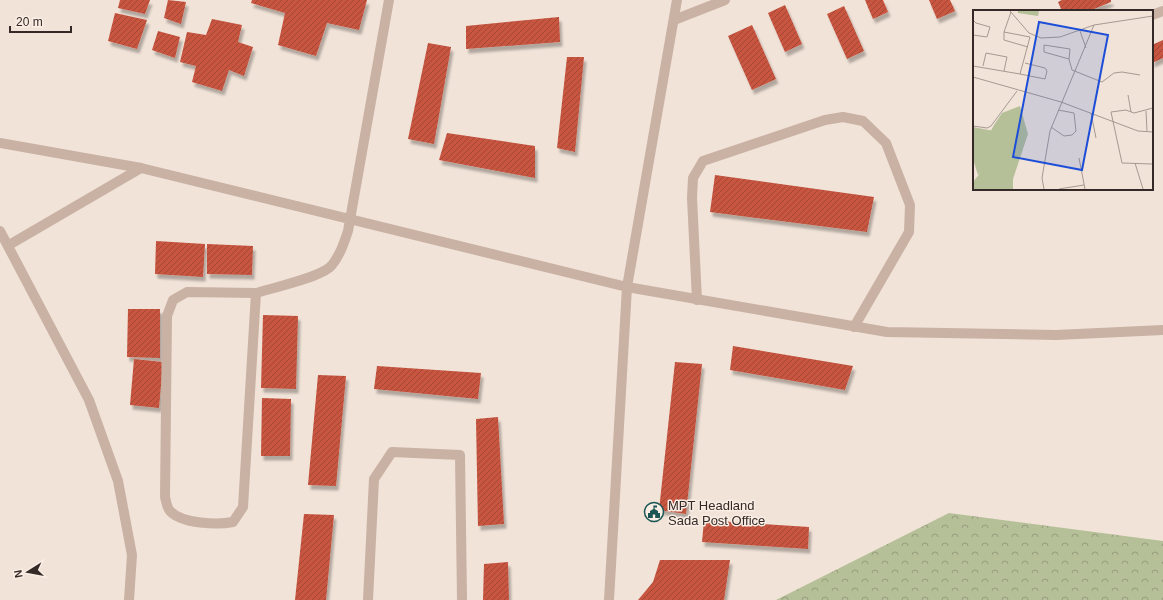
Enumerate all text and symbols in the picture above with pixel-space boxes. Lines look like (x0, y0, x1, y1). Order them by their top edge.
scale bar (10, 8, 71, 34)
inset map (973, 10, 1153, 190)
text: 20 m (16, 15, 43, 29)
place label: MPT Headland Sada Post Office (668, 498, 765, 528)
public building icon: MPT Headland Sada Post Office (643, 501, 665, 523)
north arrow (8, 552, 48, 592)
text: N (12, 569, 25, 579)

